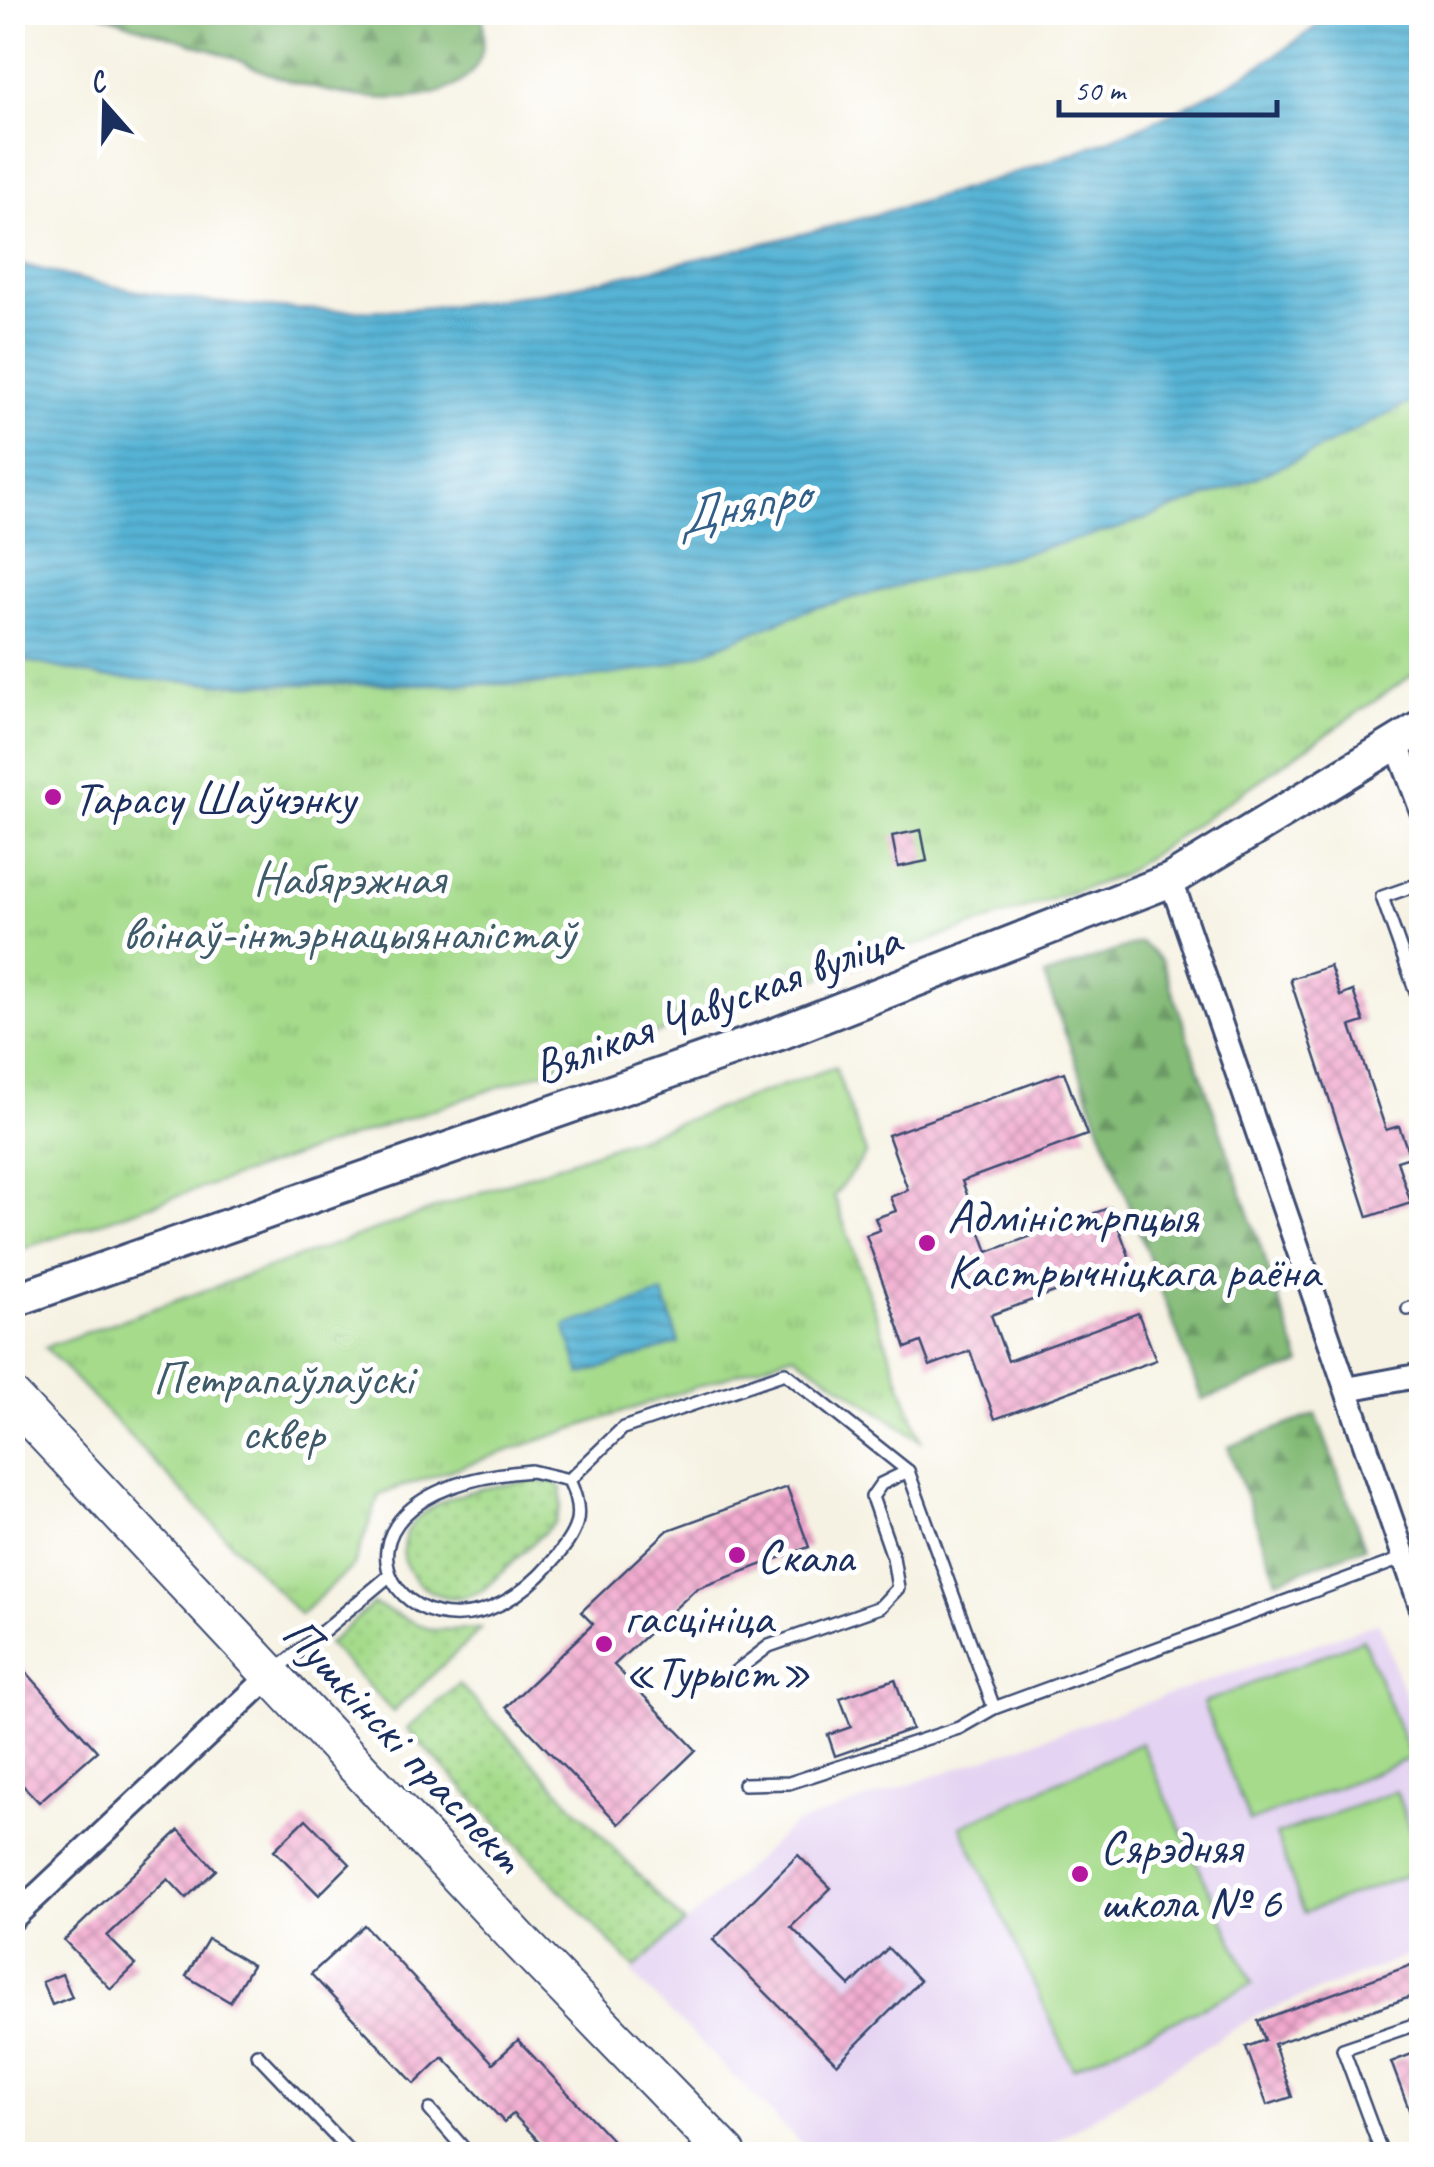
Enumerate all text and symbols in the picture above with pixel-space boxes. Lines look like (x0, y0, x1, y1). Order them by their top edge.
north arrow (55, 55, 155, 155)
scale bar (1059, 55, 1276, 117)
text: С (84, 62, 112, 101)
text: 50 m (1074, 71, 1127, 109)
water label: Дняпро (670, 459, 822, 550)
place label: Тарасу Шаўчэнку (73, 768, 359, 828)
marker: Тарасу Шаўчэнку (42, 786, 64, 808)
park label: Набярэжная воінаў-інтэрнацыяналістаў (123, 848, 579, 963)
street label: Вялікая Чавуская вуліца (525, 908, 911, 1097)
place label: Адміністрпцыя Кастрычніцкага раёна (947, 1186, 1323, 1301)
marker: Адміністрпцыя Кастрычніцкага раёна (916, 1232, 938, 1254)
park label: Петрапаўлаўскі сквер (153, 1348, 418, 1463)
place label: Скала (757, 1526, 857, 1586)
marker: Скала (726, 1544, 748, 1566)
place label: гасцініца «Турыст» (624, 1587, 811, 1702)
street label: Пушкінскі праспект (270, 1604, 539, 1886)
marker: гасцініца «Турыст» (593, 1633, 615, 1655)
place label: Сярэдняя школа № 6 (1100, 1817, 1282, 1932)
marker: Сярэдняя школа № 6 (1069, 1863, 1091, 1885)

